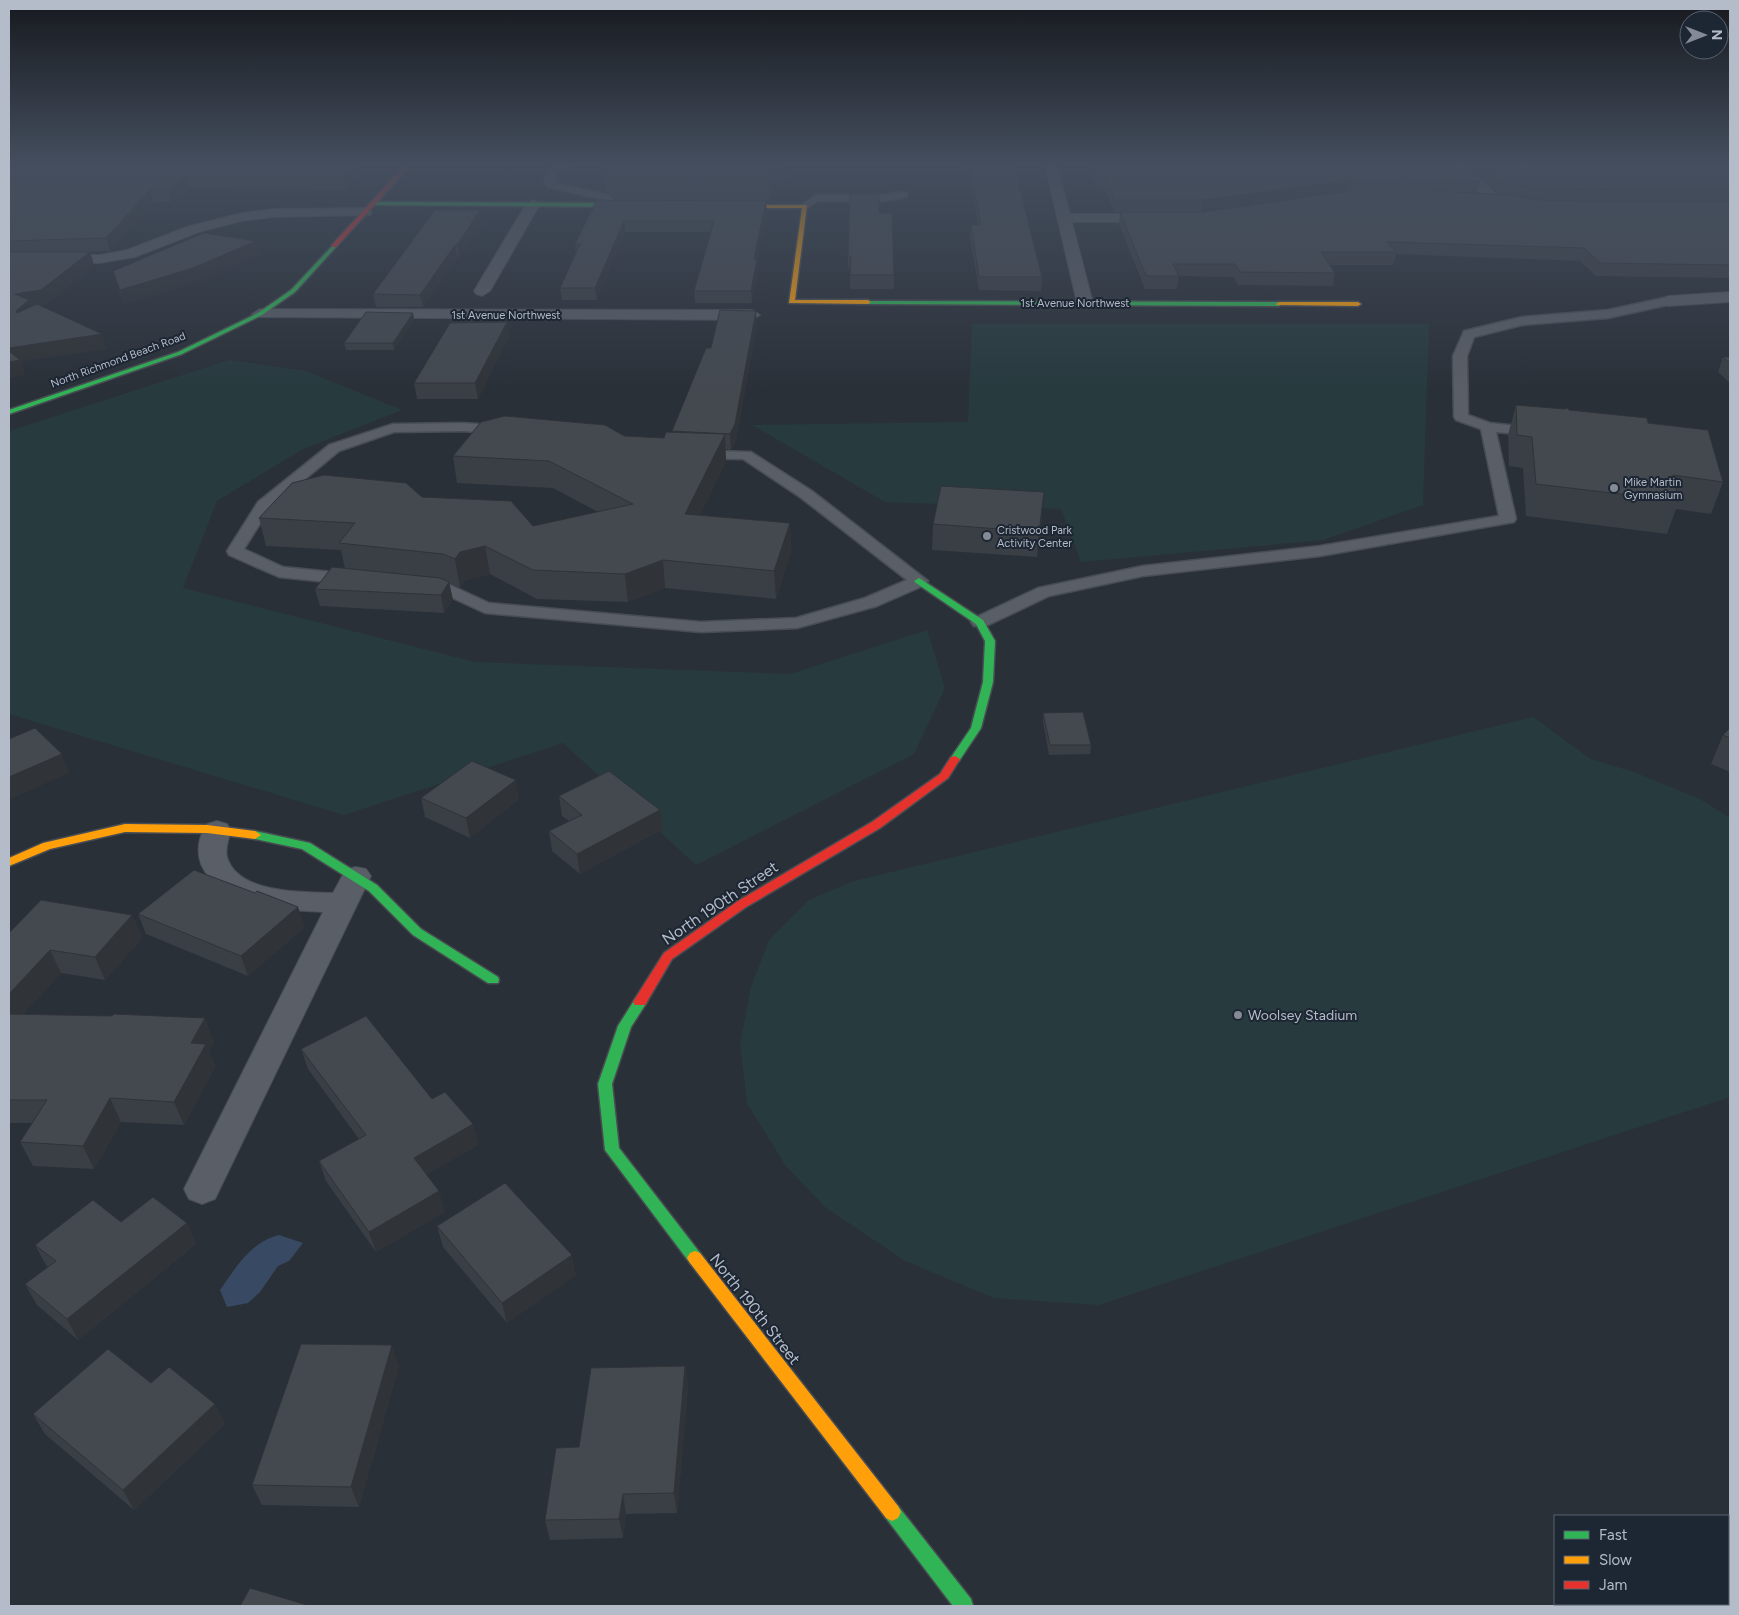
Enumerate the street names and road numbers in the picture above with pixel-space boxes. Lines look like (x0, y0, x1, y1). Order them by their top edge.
street label: 1st Avenue Northwest (1020, 297, 1130, 310)
street label: 1st Avenue Northwest (451, 309, 561, 322)
street label: North Richmond Beach Road (49, 329, 187, 391)
street label: North 190th Street (658, 857, 782, 949)
street label: North 190th Street (706, 1250, 804, 1368)

